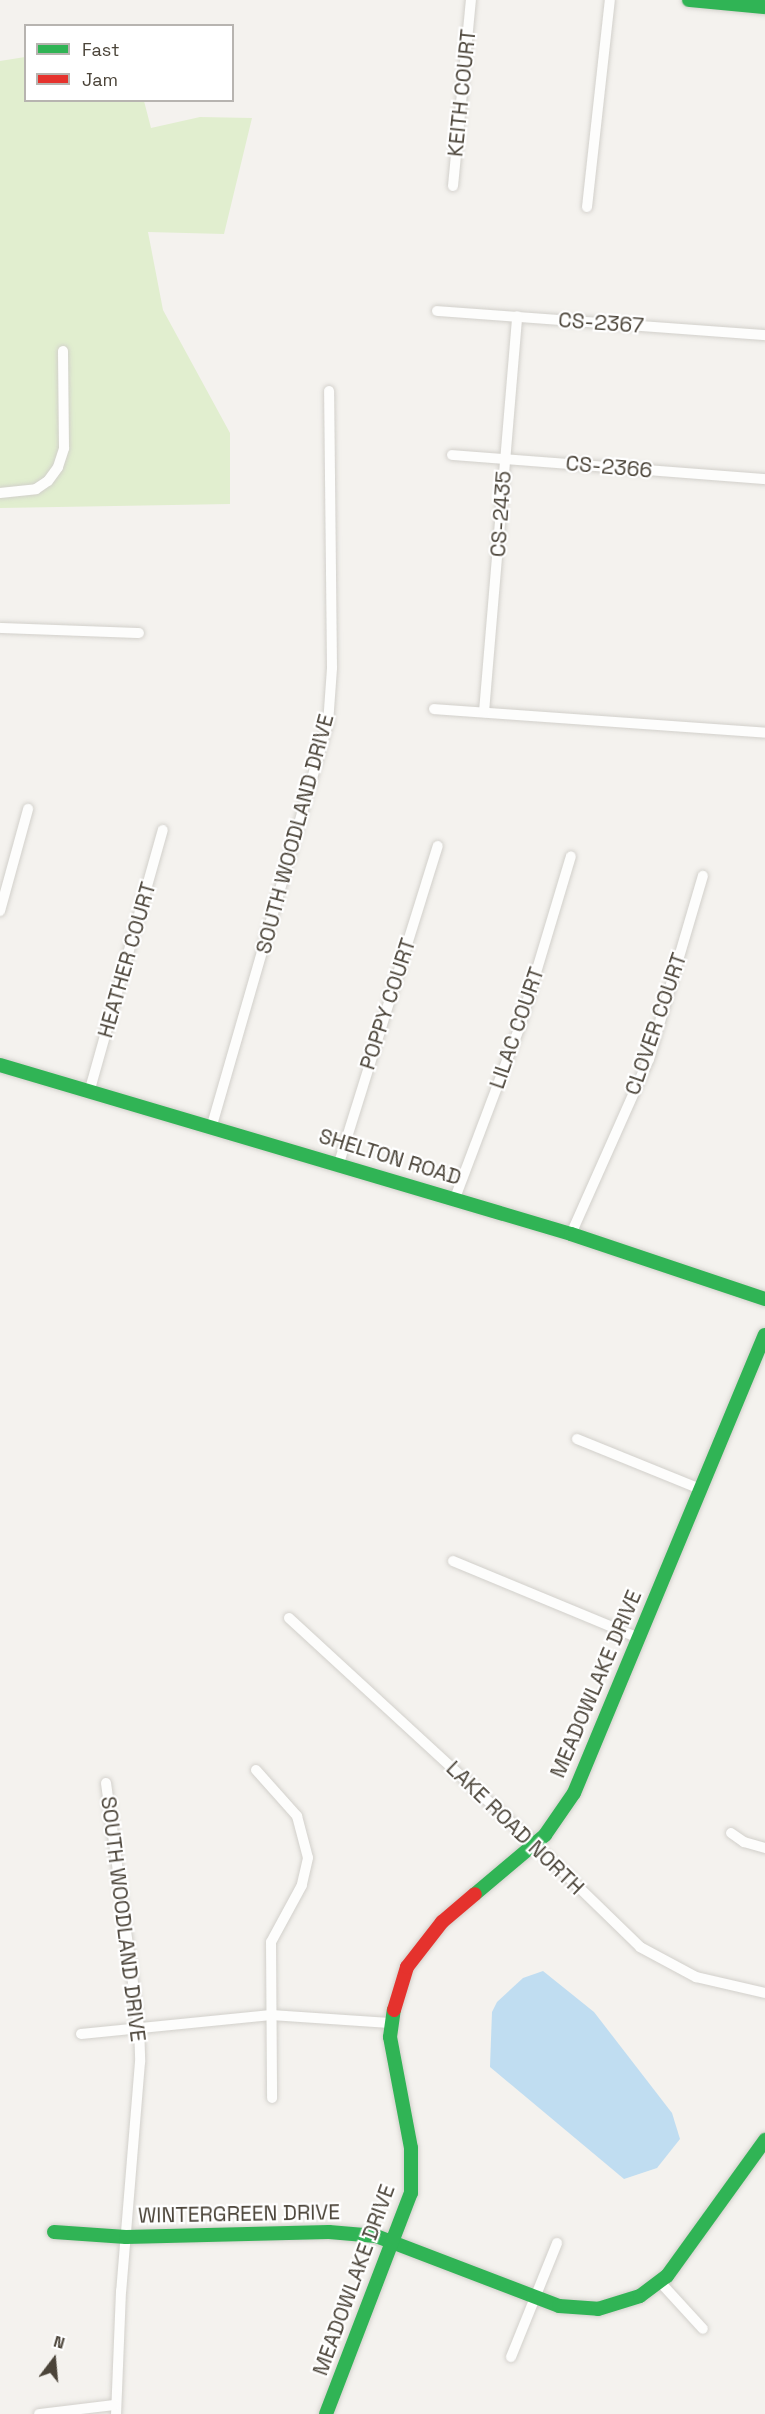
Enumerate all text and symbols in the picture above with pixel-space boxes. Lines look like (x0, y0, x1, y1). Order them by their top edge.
legend (24, 24, 234, 102)
street label: KEITH COURT (443, 28, 481, 158)
text: Fast (82, 38, 119, 61)
text: Jam (82, 68, 118, 91)
street label: CS-2367 (557, 307, 645, 339)
street label: CS-2366 (565, 451, 653, 483)
street label: CS-2435 (485, 470, 517, 558)
street label: SOUTH WOODLAND DRIVE (251, 711, 339, 957)
street label: HEATHER COURT (93, 879, 161, 1041)
street label: POPPY COURT (355, 935, 421, 1073)
street label: CLOVER COURT (620, 950, 692, 1098)
street label: LILAC COURT (484, 964, 550, 1092)
street label: SHELTON ROAD (316, 1123, 464, 1191)
street label: MEADOWLAKE DRIVE (545, 1586, 647, 1782)
street label: LAKE ROAD NORTH (441, 1756, 589, 1900)
street label: SOUTH WOODLAND DRIVE (95, 1795, 151, 2043)
street label: MEADOWLAKE DRIVE (308, 2181, 400, 2379)
street label: WINTERGREEN DRIVE (138, 2200, 340, 2228)
north arrow (24, 2330, 84, 2390)
text: N (51, 2331, 67, 2354)

